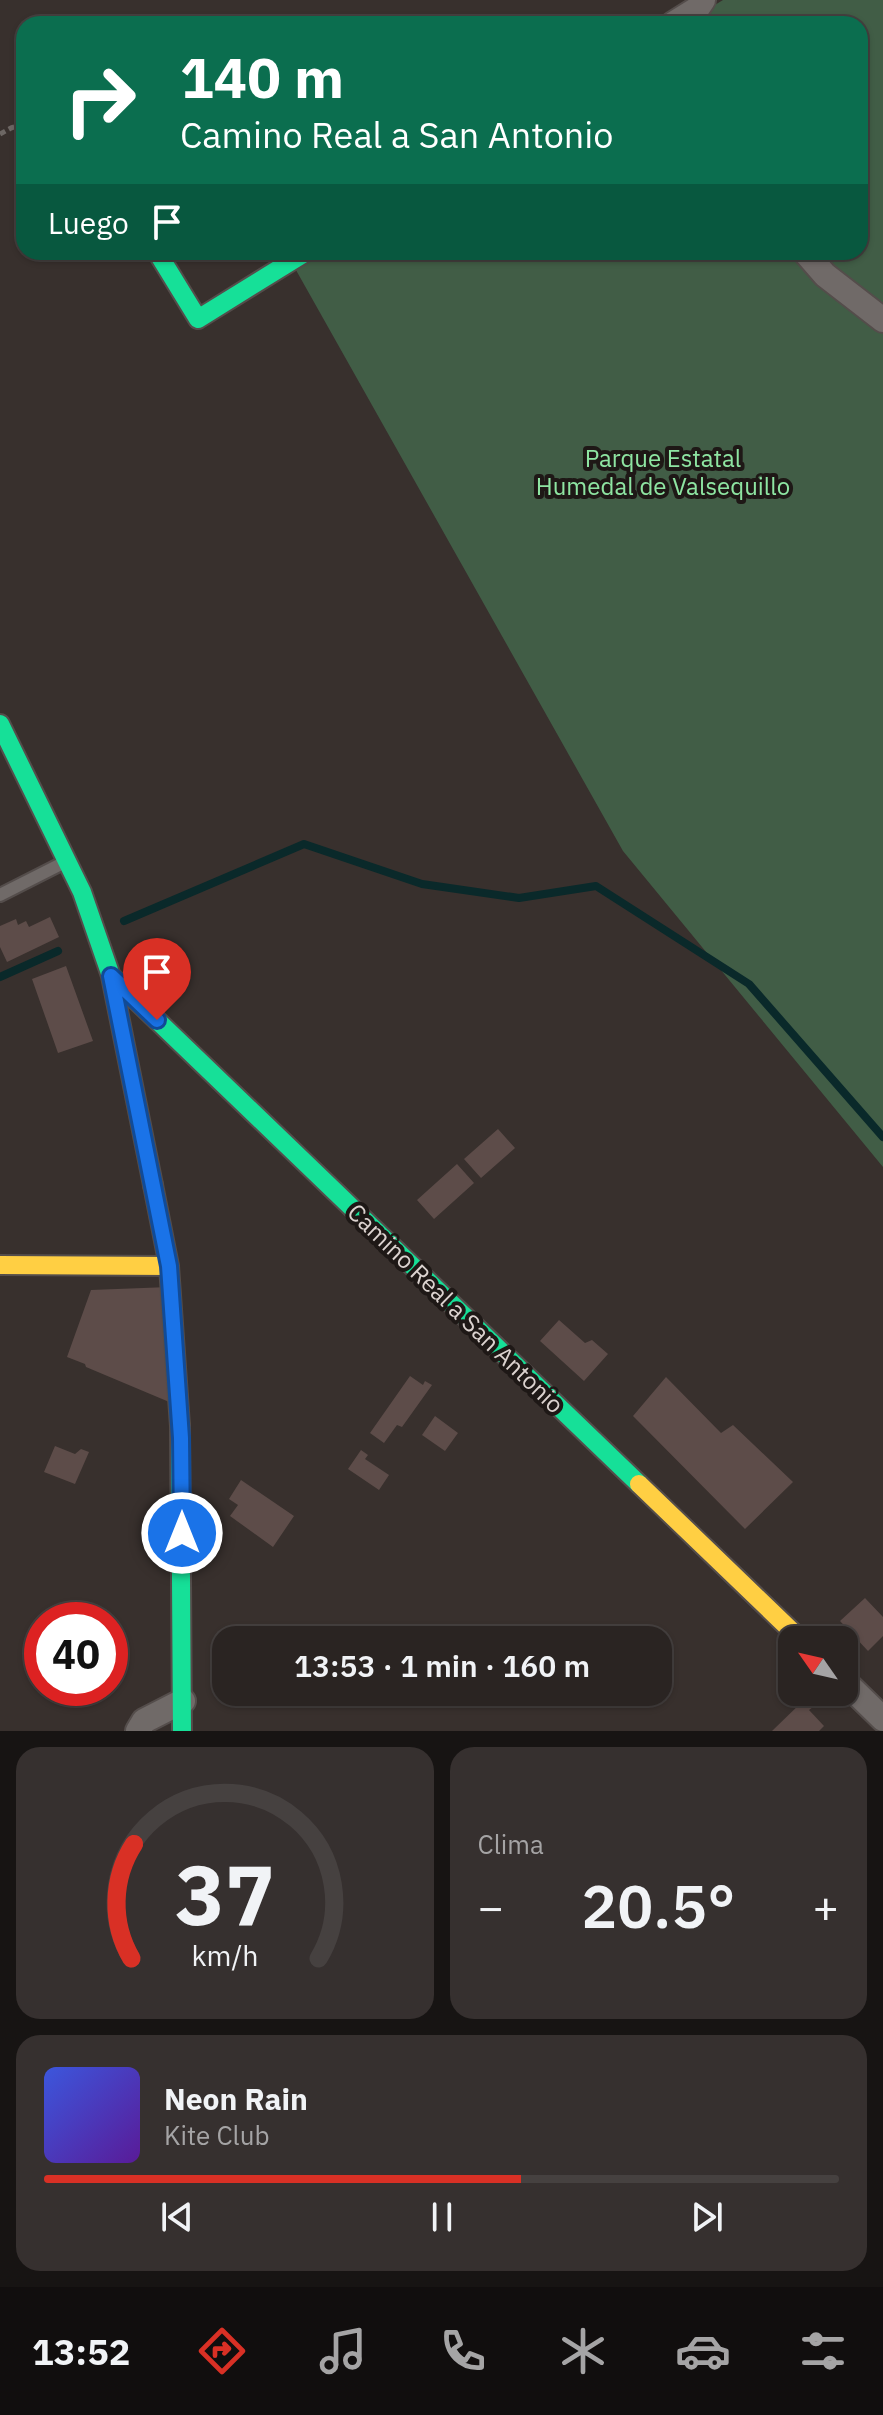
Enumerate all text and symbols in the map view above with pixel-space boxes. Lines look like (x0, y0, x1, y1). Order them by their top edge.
text: 140 m (180, 41, 344, 113)
icon: right (48, 48, 152, 152)
text: Camino Real a San Antonio (180, 111, 613, 158)
icon: arrive (145, 200, 189, 244)
text: Luego (48, 203, 129, 242)
park label: Parque Estatal Humedal de Valsequillo (536, 442, 790, 502)
pin (123, 938, 191, 1020)
icon: arrive (135, 950, 179, 994)
street label: Camino Real a San Antonio (341, 1196, 571, 1420)
position arrow (140, 1491, 224, 1575)
speed limit sign: 40 (24, 1602, 128, 1706)
north arrow (778, 1626, 858, 1706)
map controls (778, 1626, 858, 1706)
text: 13:53 · 1 min · 160 m (294, 1646, 590, 1685)
text: Clima (478, 1827, 544, 1861)
text: 37 (175, 1840, 275, 1948)
text: 20.5° (581, 1866, 735, 1945)
text: − (478, 1878, 504, 1935)
text: + (813, 1878, 839, 1935)
text: km/h (191, 1937, 258, 1974)
text: Neon Rain (164, 2079, 308, 2118)
text: Kite Club (164, 2118, 269, 2152)
icon: previous (155, 2195, 199, 2239)
icon: pause (420, 2195, 464, 2239)
icon: next (685, 2195, 729, 2239)
icon: directions (194, 2323, 250, 2379)
icon: music (315, 2323, 371, 2379)
icon: phone (435, 2323, 491, 2379)
icon: climate (555, 2323, 611, 2379)
icon: car (675, 2323, 731, 2379)
icon: filters (795, 2323, 851, 2379)
text: 13:52 (32, 2328, 130, 2375)

